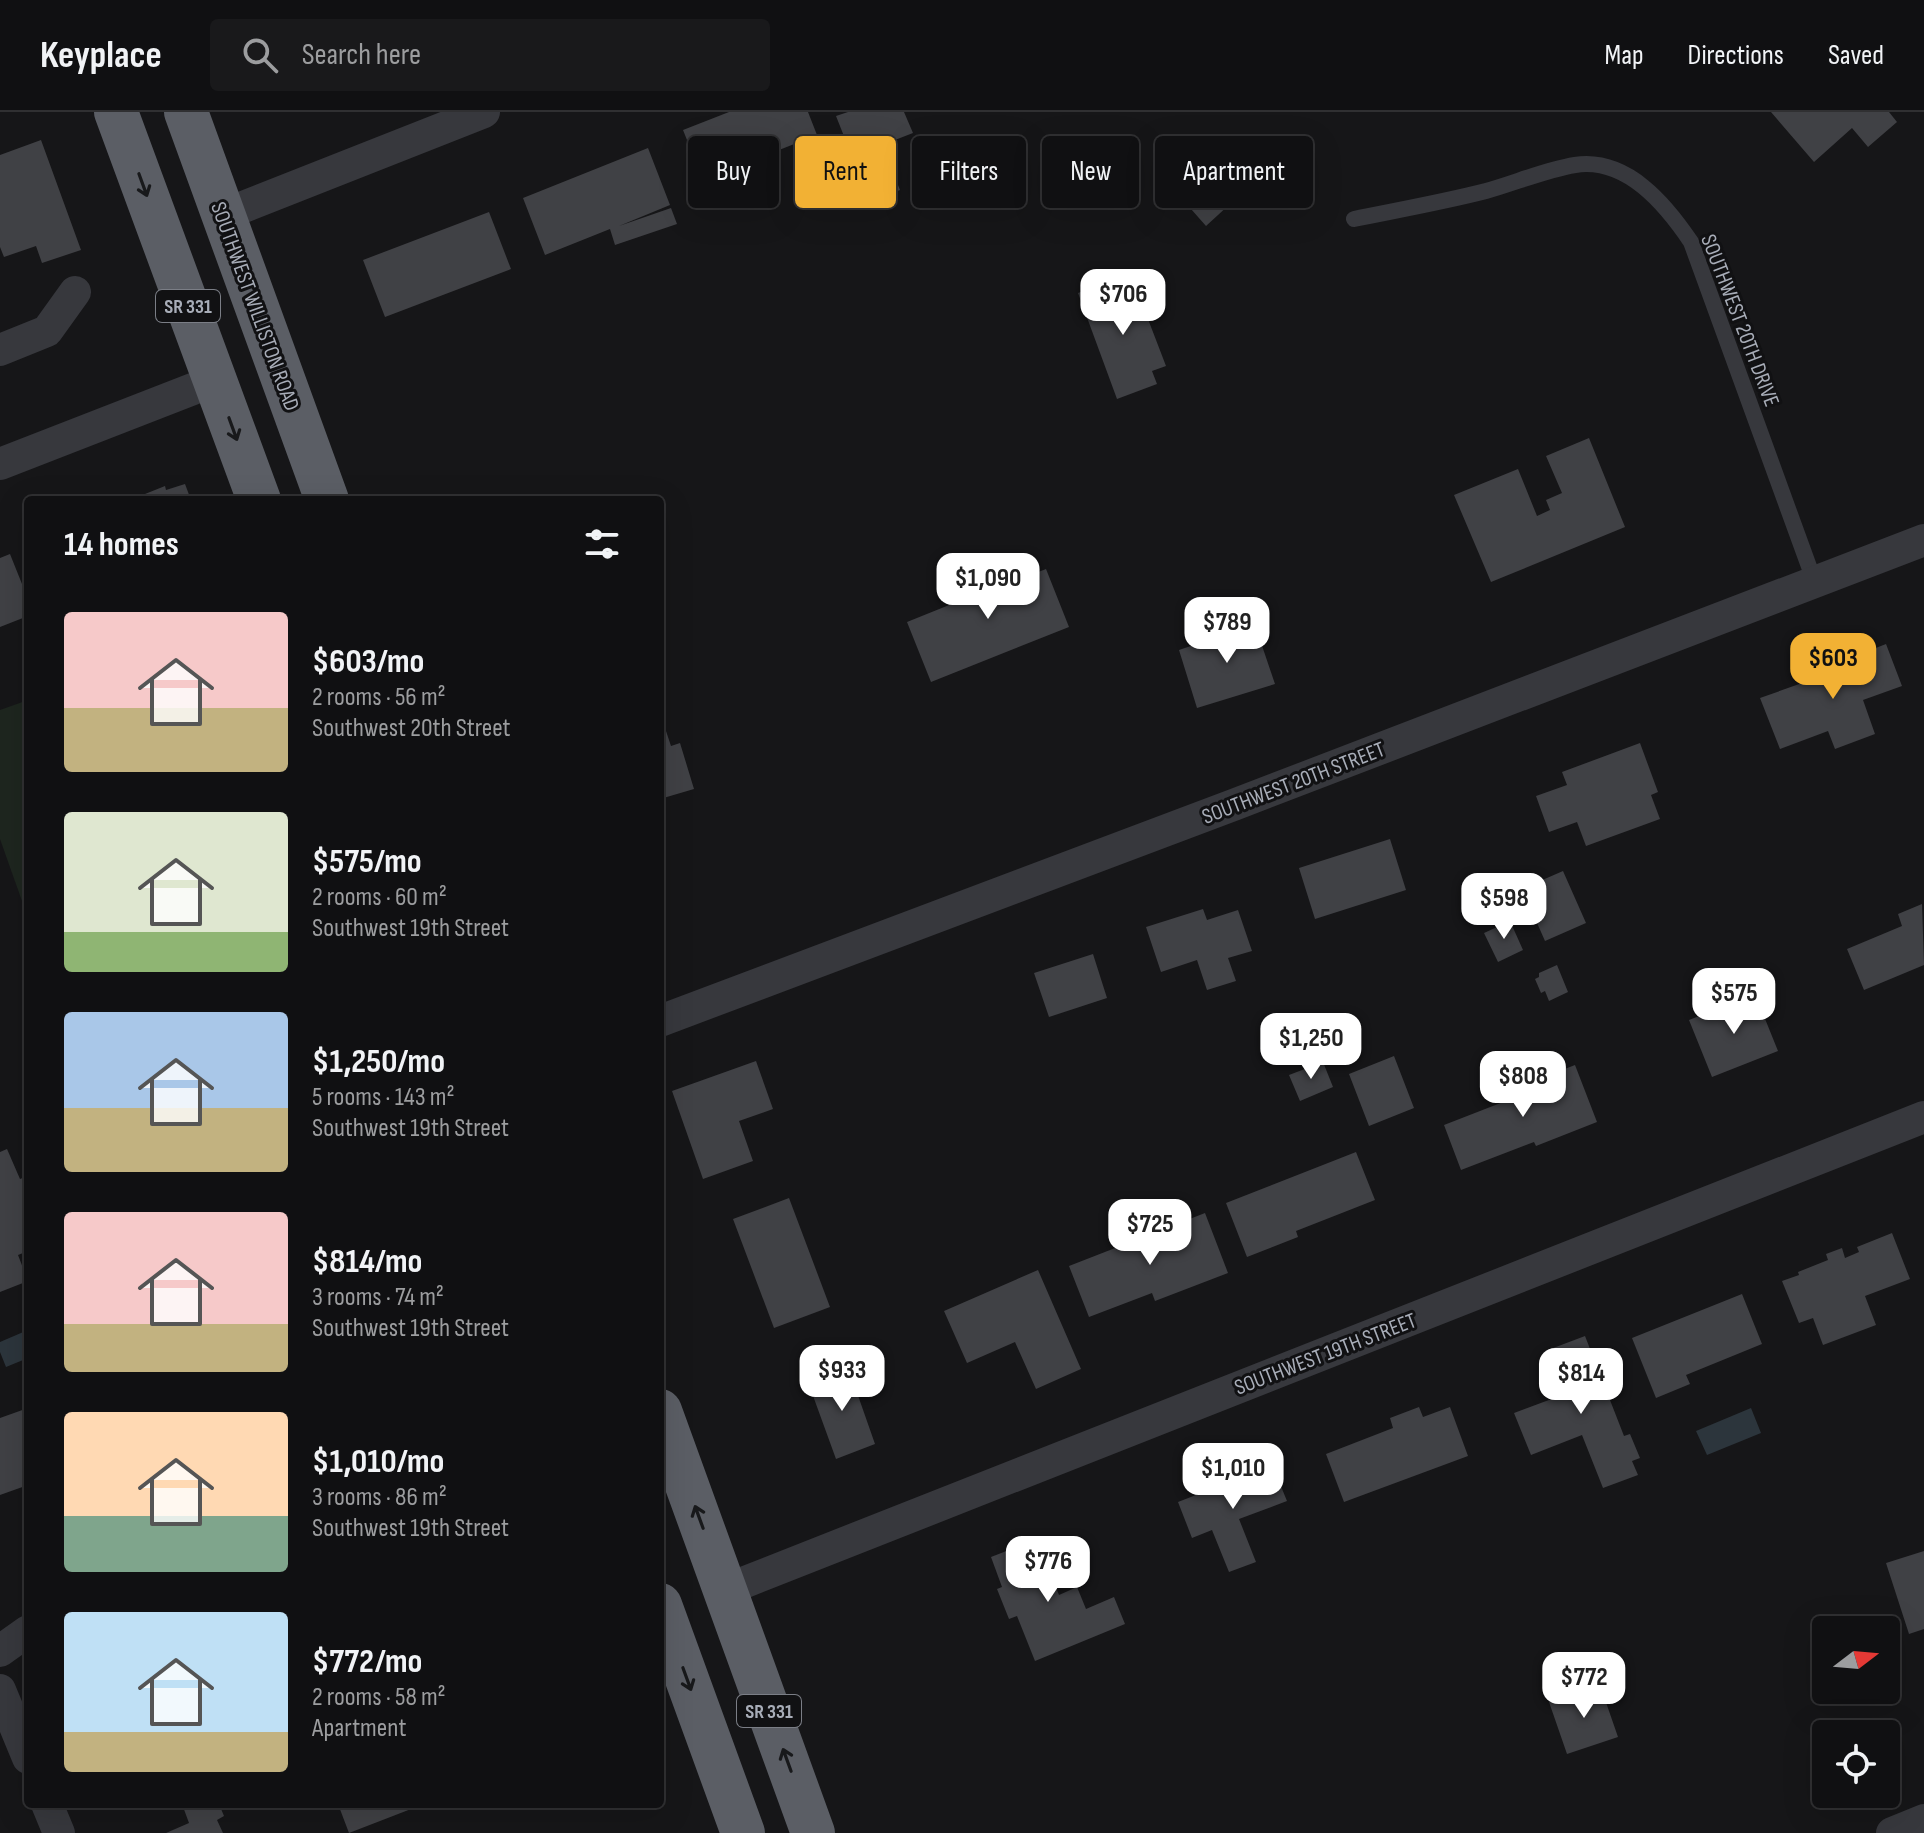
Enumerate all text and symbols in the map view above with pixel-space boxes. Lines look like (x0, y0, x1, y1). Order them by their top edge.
search box (210, 19, 770, 91)
text: Keyplace (40, 33, 162, 78)
icon: search (238, 33, 282, 77)
text: Search here (302, 37, 421, 73)
text: Map (1605, 39, 1644, 72)
text: Directions (1688, 39, 1784, 72)
text: Saved (1828, 39, 1884, 72)
chip: Buy (688, 136, 779, 208)
chip: Rent (795, 136, 896, 208)
chip: Filters (912, 136, 1026, 208)
chip: New (1042, 136, 1139, 208)
chip: Apartment (1155, 136, 1313, 208)
one-way arrow (137, 172, 151, 197)
street label: SOUTHWEST WILLISTON ROAD (204, 198, 305, 415)
street label: SOUTHWEST 20TH DRIVE (1694, 230, 1785, 411)
pin: $706 (1076, 269, 1170, 337)
text: $706 (1098, 279, 1148, 310)
road number: SR 331 (156, 290, 220, 322)
one-way arrow (227, 416, 242, 441)
icon: filters (580, 522, 624, 566)
text: 14 homes (64, 524, 179, 565)
pin: $1,090 (923, 553, 1053, 621)
text: $1,090 (955, 563, 1021, 594)
pin: $789 (1180, 597, 1274, 665)
text: $789 (1202, 607, 1252, 638)
pin: $603 (1786, 633, 1880, 701)
text: $603/mo (312, 641, 424, 682)
text: $603 (1808, 643, 1858, 674)
icon: home (128, 644, 224, 740)
text: 2 rooms · 56 m² (312, 682, 446, 713)
text: Southwest 20th Street (312, 713, 511, 744)
street label: SOUTHWEST 20TH STREET (1198, 736, 1389, 831)
text: $575/mo (312, 841, 422, 882)
icon: home (128, 844, 224, 940)
pin: $598 (1457, 873, 1551, 941)
text: 2 rooms · 60 m² (312, 882, 447, 913)
text: $598 (1479, 883, 1529, 914)
text: Southwest 19th Street (312, 913, 509, 944)
pin: $575 (1687, 968, 1781, 1036)
text: $575 (1710, 978, 1758, 1009)
pin: $1,250 (1246, 1013, 1376, 1081)
text: $1,250 (1278, 1023, 1344, 1054)
text: $1,250/mo (312, 1041, 445, 1082)
icon: home (128, 1044, 224, 1140)
pin: $808 (1476, 1051, 1570, 1119)
text: $808 (1498, 1061, 1548, 1092)
text: 5 rooms · 143 m² (312, 1082, 455, 1113)
text: Southwest 19th Street (312, 1113, 509, 1144)
pin: $725 (1103, 1199, 1197, 1267)
text: $725 (1126, 1209, 1174, 1240)
text: $814/mo (312, 1241, 422, 1282)
icon: home (128, 1244, 224, 1340)
text: 3 rooms · 74 m² (312, 1282, 444, 1313)
street label: SOUTHWEST 19TH STREET (1231, 1307, 1420, 1402)
text: Southwest 19th Street (312, 1313, 509, 1344)
pin: $933 (795, 1345, 889, 1413)
pin: $814 (1534, 1348, 1628, 1416)
text: $933 (818, 1355, 866, 1386)
text: $814 (1557, 1358, 1605, 1389)
text: $1,010/mo (312, 1441, 444, 1482)
pin: $1,010 (1168, 1443, 1298, 1511)
icon: home (128, 1444, 224, 1540)
text: $1,010 (1201, 1453, 1265, 1484)
text: 3 rooms · 86 m² (312, 1482, 447, 1513)
one-way arrow (690, 1504, 705, 1529)
text: Southwest 19th Street (312, 1513, 509, 1544)
pin: $776 (1001, 1536, 1095, 1604)
text: $776 (1024, 1546, 1072, 1577)
north arrow (1812, 1616, 1900, 1704)
map controls (1812, 1616, 1900, 1808)
text: $772/mo (312, 1641, 422, 1682)
icon: home (128, 1644, 224, 1740)
pin: $772 (1537, 1652, 1631, 1720)
text: $772 (1560, 1662, 1608, 1693)
one-way arrow (680, 1666, 695, 1691)
text: 2 rooms · 58 m² (312, 1682, 446, 1713)
road number: SR 331 (737, 1695, 801, 1727)
text: Apartment (312, 1713, 406, 1744)
button: locate (1812, 1720, 1900, 1808)
one-way arrow (778, 1747, 793, 1772)

